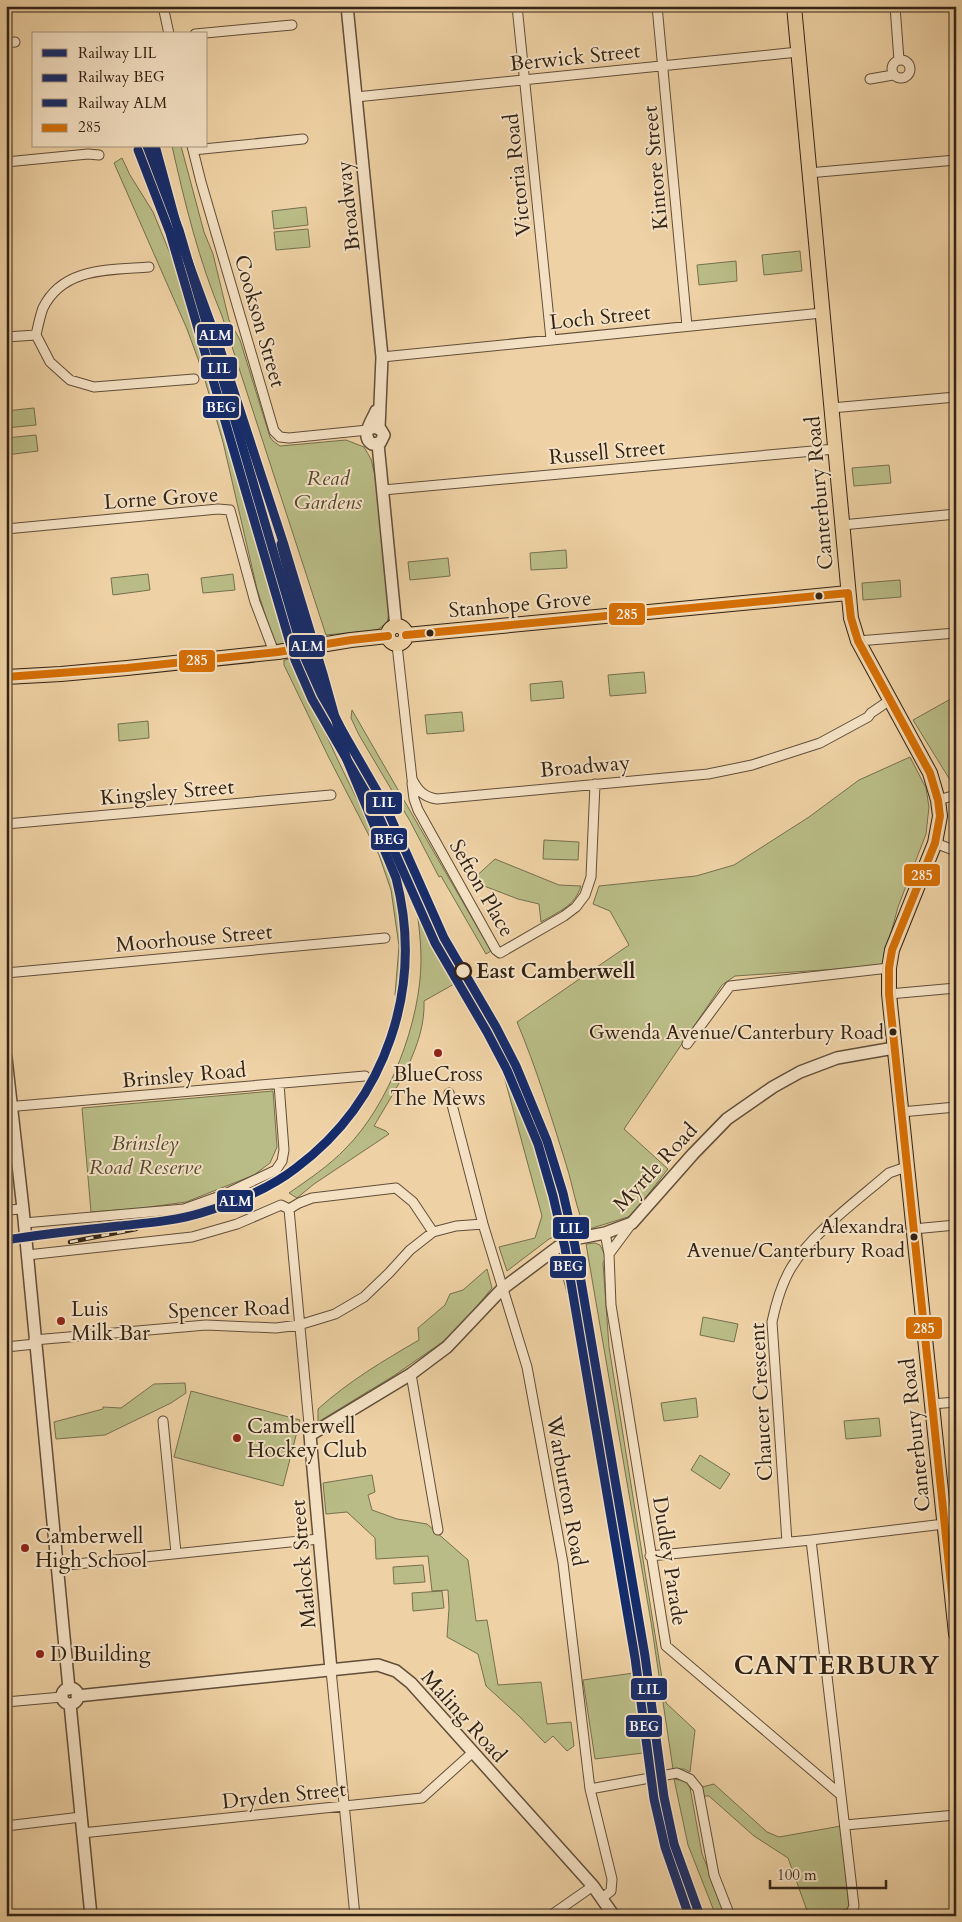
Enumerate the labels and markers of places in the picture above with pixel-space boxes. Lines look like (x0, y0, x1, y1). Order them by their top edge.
unlabelled marker (814, 591, 824, 601)
unlabelled marker (425, 628, 435, 638)
place label: East Camberwell (476, 957, 635, 986)
marker: East Camberwell (454, 962, 472, 980)
place label: Gwenda Avenue/Canterbury Road (589, 1019, 884, 1046)
marker: Gwenda Avenue/Canterbury Road (888, 1027, 898, 1037)
marker: BlueCross The Mews (432, 1047, 444, 1059)
place label: BlueCross The Mews (390, 1060, 486, 1113)
place label: Alexandra Avenue/Canterbury Road (687, 1213, 905, 1264)
marker: Alexandra Avenue/Canterbury Road (909, 1232, 919, 1242)
place label: Luis Milk Bar (71, 1295, 150, 1348)
marker: Luis Milk Bar (55, 1315, 67, 1327)
place label: Camberwell Hockey Club (247, 1412, 367, 1465)
marker: Camberwell Hockey Club (231, 1432, 243, 1444)
place label: Camberwell High School (35, 1522, 147, 1575)
marker: Camberwell High School (19, 1542, 31, 1554)
place label: D Building (50, 1640, 151, 1669)
marker: D Building (34, 1648, 46, 1660)

